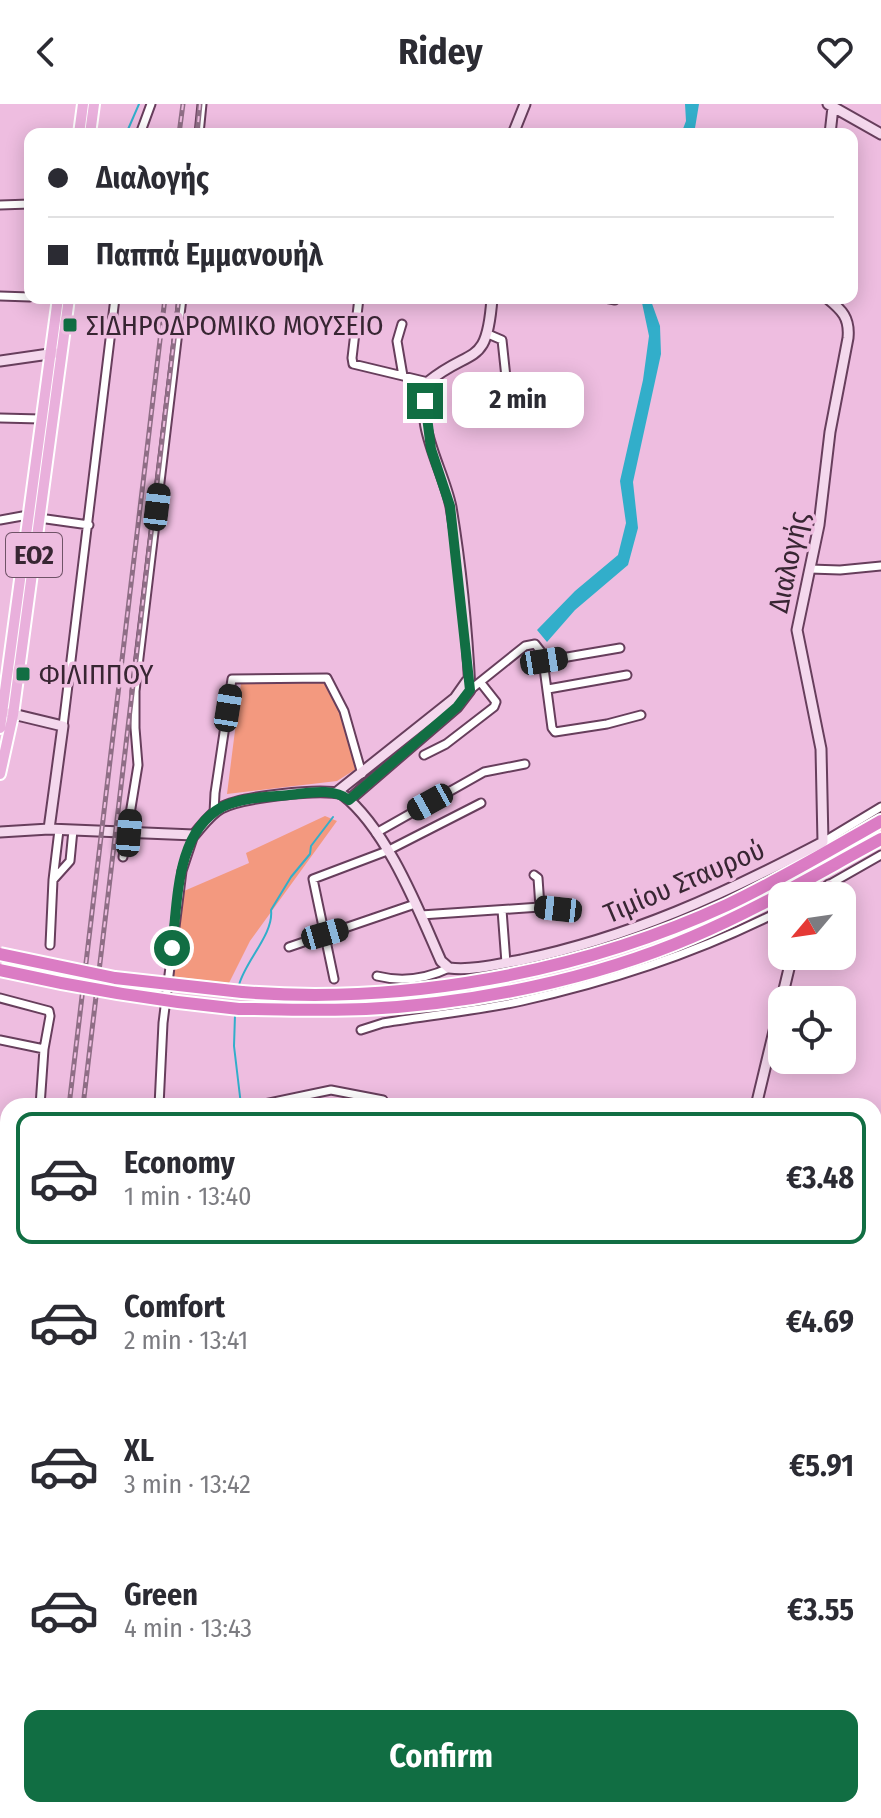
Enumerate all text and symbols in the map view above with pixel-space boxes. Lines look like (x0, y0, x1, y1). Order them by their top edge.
icon: back (24, 30, 68, 74)
text: Ridey (398, 30, 483, 74)
icon: heart (813, 30, 857, 74)
text: Διαλογής (96, 160, 209, 196)
text: Παππά Εμμανουήλ (96, 237, 323, 273)
place label: ΣΙΔΗΡΟΔΡΟΜΙΚΟ ΜΟΥΣΕΙΟ (86, 309, 384, 342)
marker: ΣΙΔΗΡΟΔΡΟΜΙΚΟ ΜΟΥΣΕΙΟ (61, 316, 79, 334)
callout: 2 min (453, 373, 585, 429)
route end (407, 383, 443, 419)
text: 2 min (489, 384, 547, 415)
car (142, 482, 172, 532)
street label: Διαλογής (762, 508, 815, 616)
road number: ΕΟ2 (6, 533, 62, 577)
car (518, 645, 570, 677)
place label: ΦΙΛΙΠΠΟΥ (39, 658, 153, 691)
marker: ΦΙΛΙΠΠΟΥ (14, 665, 32, 683)
car (212, 682, 244, 734)
car (403, 780, 457, 824)
car (115, 808, 143, 858)
street label: Τιμίου Σταυρού (599, 833, 770, 930)
north arrow (768, 882, 856, 970)
map controls (768, 882, 856, 1074)
car (533, 895, 583, 923)
car (299, 916, 351, 952)
route start (154, 930, 190, 966)
button: locate (768, 986, 856, 1074)
icon: car (28, 1142, 100, 1214)
text: Economy (124, 1145, 235, 1181)
text: €3.48 (786, 1160, 854, 1196)
text: 1 min · 13:40 (124, 1181, 252, 1212)
icon: car (28, 1286, 100, 1358)
text: Comfort (124, 1289, 225, 1325)
text: €4.69 (786, 1304, 854, 1340)
text: 2 min · 13:41 (124, 1325, 248, 1356)
icon: car (28, 1430, 100, 1502)
text: XL (124, 1433, 154, 1469)
text: €5.91 (789, 1448, 854, 1484)
text: 3 min · 13:42 (124, 1469, 251, 1500)
icon: car (28, 1574, 100, 1646)
text: Green (124, 1577, 198, 1613)
text: €3.55 (787, 1592, 854, 1628)
text: 4 min · 13:43 (124, 1613, 252, 1644)
button: Confirm (24, 1710, 858, 1802)

